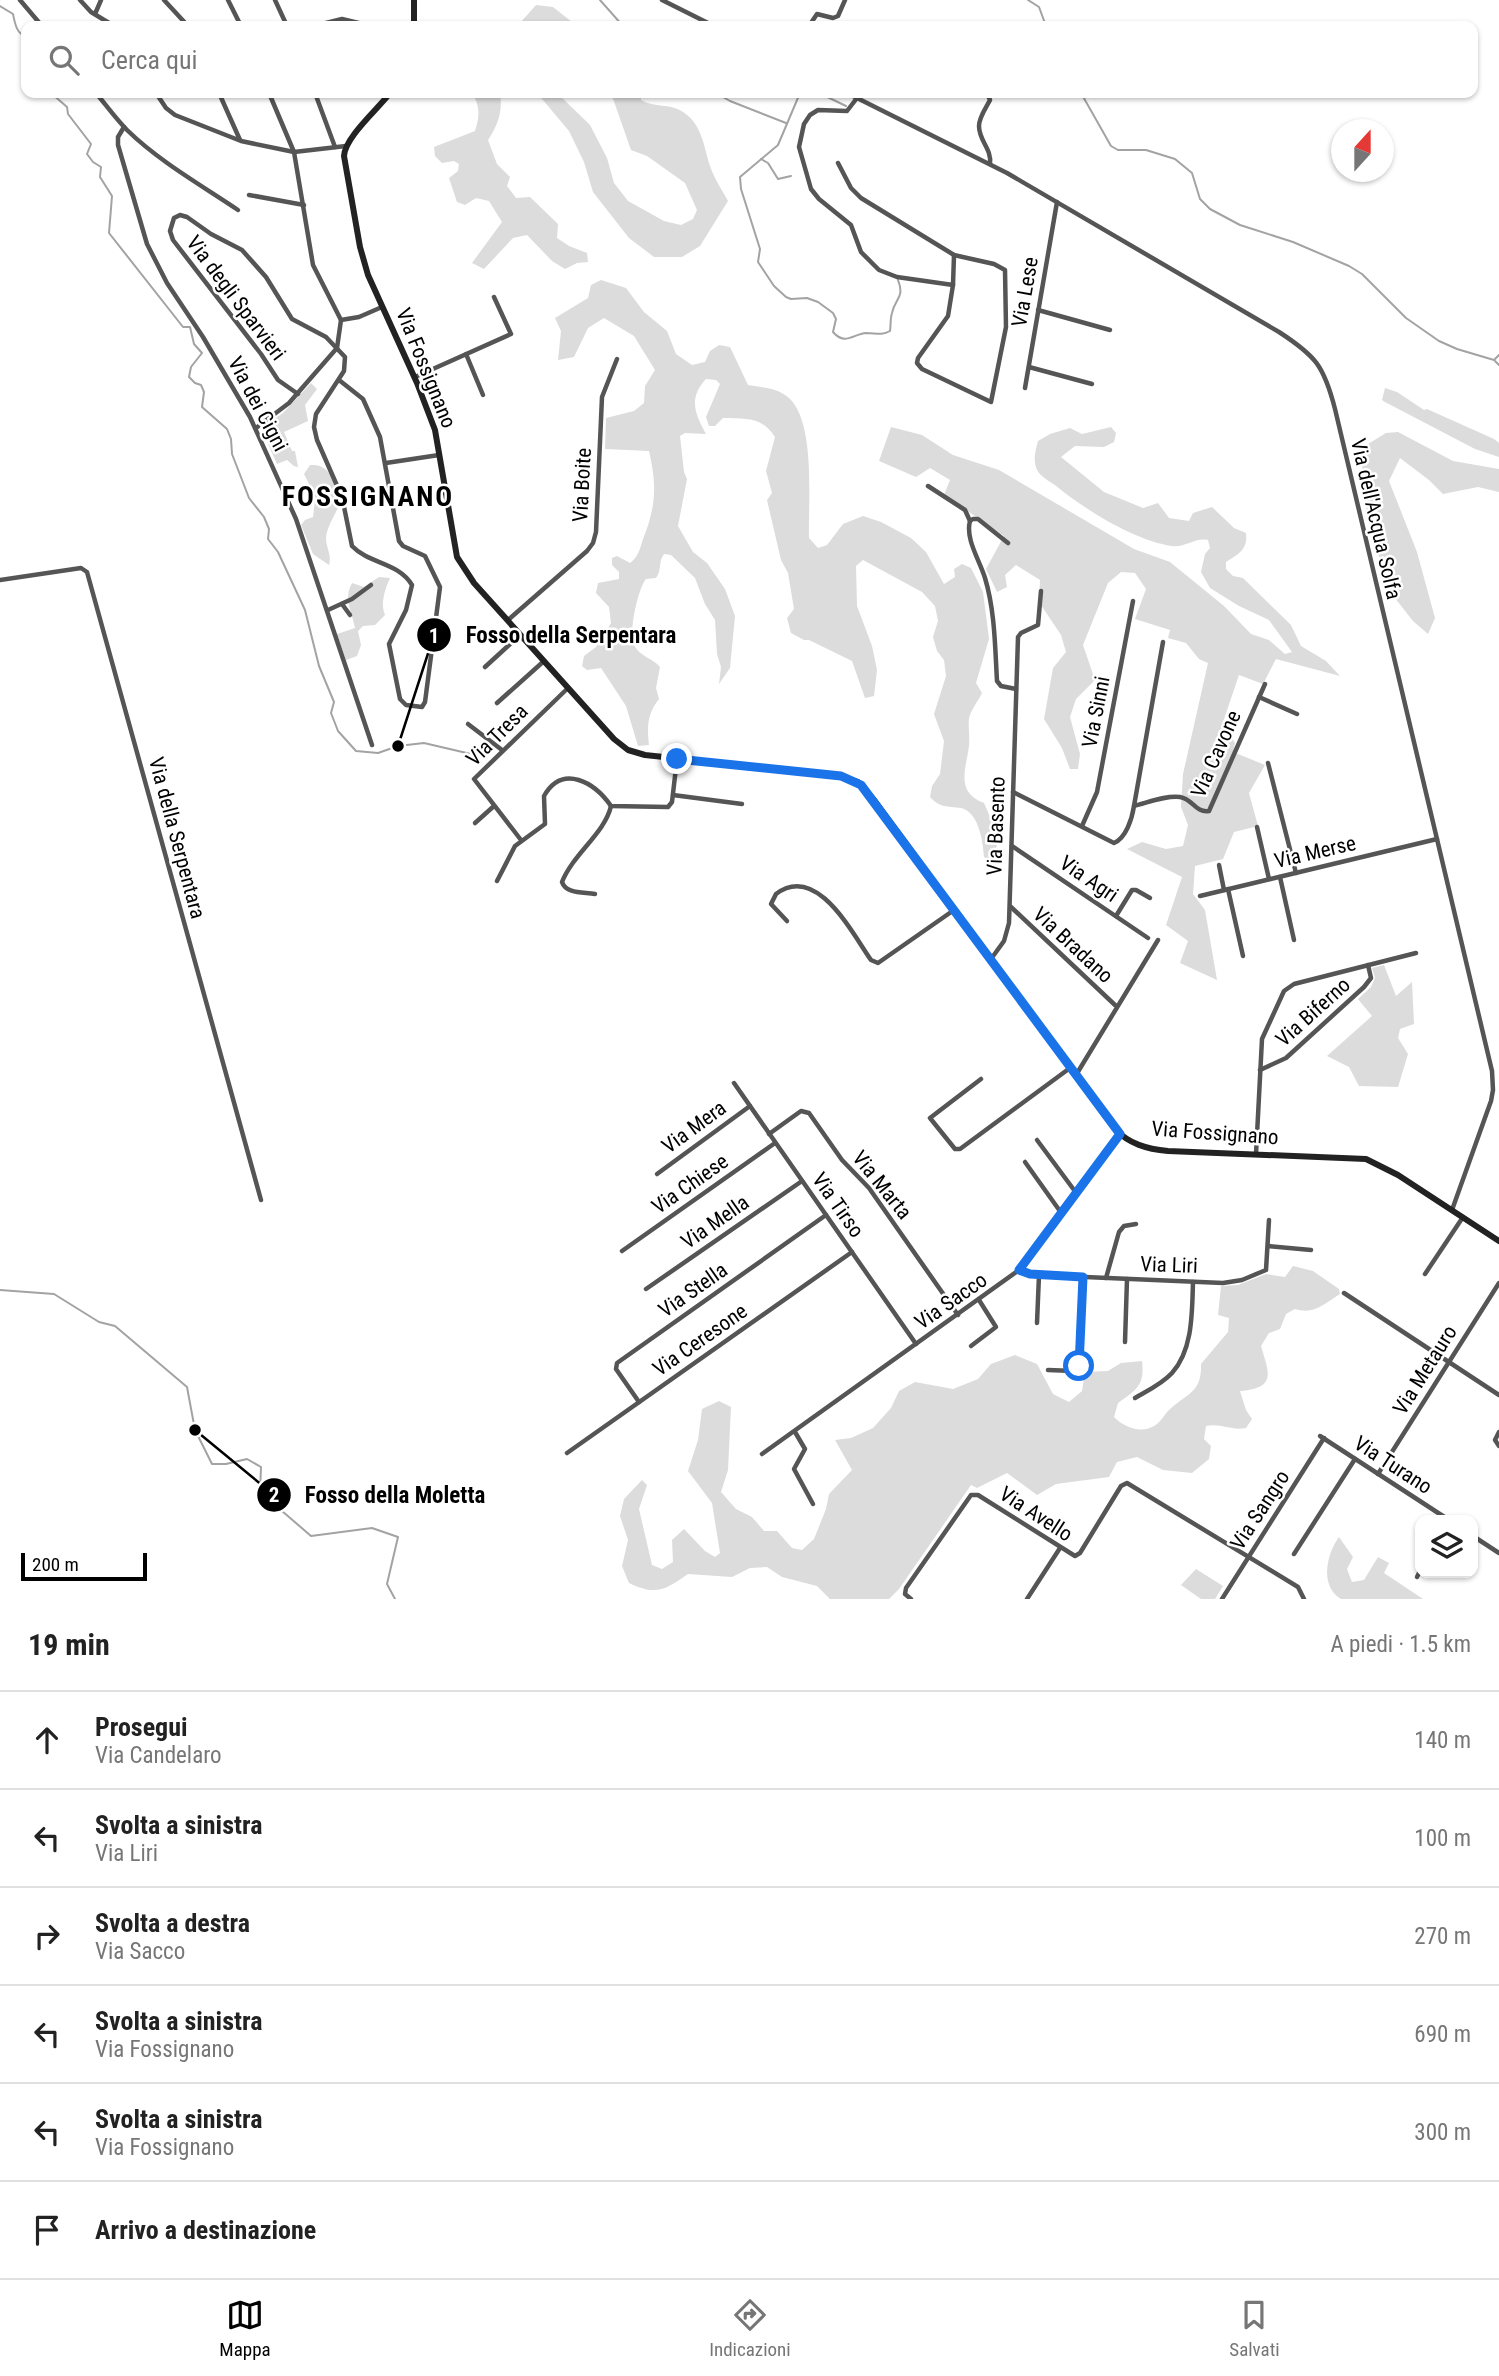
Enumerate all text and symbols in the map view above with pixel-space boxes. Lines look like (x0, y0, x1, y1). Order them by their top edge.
search box (21, 21, 1478, 98)
icon: search (45, 41, 83, 79)
text: Cerca qui (101, 45, 198, 75)
north arrow (1331, 119, 1394, 182)
street label: Via degli Sparvieri (181, 231, 291, 365)
street label: Via Lese (1007, 255, 1043, 329)
street label: Via Fossignano (391, 305, 461, 431)
street label: Via dei Cigni (223, 353, 293, 455)
street label: Via dell'Acqua Solfa (1346, 436, 1406, 602)
street label: Via Boite (568, 447, 596, 523)
district label: FOSSIGNANO (282, 480, 454, 513)
callout: Fosso della Serpentara (416, 613, 690, 657)
text: Fosso della Serpentara (466, 622, 676, 649)
text: 1 (429, 624, 439, 648)
street label: Via Sinni (1077, 674, 1115, 750)
street label: Via Tresa (461, 699, 533, 771)
street label: Via Cavone (1186, 707, 1246, 801)
route end (661, 743, 692, 774)
street label: Via della Serpentara (144, 755, 210, 921)
street label: Via Basento (982, 776, 1010, 876)
street label: Via Merse (1272, 831, 1358, 873)
street label: Via Agri (1055, 851, 1123, 907)
street label: Via Bradano (1028, 902, 1118, 988)
street label: Via Biferno (1271, 973, 1355, 1051)
street label: Via Mera (657, 1096, 731, 1158)
street label: Via Fossignano (1151, 1117, 1279, 1149)
street label: Via Marta (847, 1146, 917, 1224)
street label: Via Chiese (647, 1149, 733, 1219)
street label: Via Tirso (807, 1168, 869, 1242)
street label: Via Mella (677, 1190, 753, 1254)
street label: Via Liri (1140, 1252, 1198, 1278)
street label: Via Stella (654, 1258, 732, 1322)
street label: Via Sacco (910, 1268, 992, 1334)
street label: Via Ceresone (648, 1299, 752, 1381)
street label: Via Metauro (1388, 1321, 1462, 1419)
route start (1063, 1350, 1094, 1381)
street label: Via Turano (1350, 1431, 1436, 1499)
street label: Via Sangro (1226, 1466, 1294, 1554)
callout: Fosso della Moletta (256, 1473, 500, 1517)
text: Fosso della Moletta (305, 1482, 485, 1509)
street label: Via Avello (995, 1482, 1077, 1546)
text: 2 (269, 1483, 279, 1507)
map controls (1415, 1515, 1478, 1578)
button: layers (1415, 1515, 1478, 1578)
scale bar (21, 1550, 147, 1582)
text: 200 m (32, 1553, 79, 1576)
text: 19 min (28, 1627, 110, 1662)
text: A piedi · 1.5 km (1330, 1631, 1471, 1658)
text: Prosegui (95, 1712, 188, 1742)
icon: ahead (28, 1721, 66, 1759)
text: 140 m (1414, 1727, 1471, 1754)
text: Via Candelaro (95, 1742, 221, 1769)
text: Svolta a sinistra (95, 1810, 262, 1840)
icon: left (28, 1819, 66, 1857)
text: 100 m (1414, 1825, 1471, 1852)
text: Via Liri (95, 1840, 158, 1867)
text: Svolta a destra (95, 1908, 250, 1938)
icon: right (28, 1917, 66, 1955)
text: 270 m (1414, 1923, 1471, 1950)
text: Via Sacco (95, 1938, 185, 1965)
text: Svolta a sinistra (95, 2006, 262, 2036)
icon: left (28, 2015, 66, 2053)
text: 690 m (1414, 2021, 1471, 2048)
text: Via Fossignano (95, 2036, 234, 2063)
text: Svolta a sinistra (95, 2104, 262, 2134)
icon: left (28, 2113, 66, 2151)
text: 300 m (1414, 2119, 1471, 2146)
text: Via Fossignano (95, 2134, 234, 2161)
icon: arrive (28, 2211, 66, 2249)
text: Arrivo a destinazione (95, 2215, 316, 2245)
tab: Mappa (219, 2296, 271, 2361)
tab: Indicazioni (709, 2296, 791, 2361)
tab: Salvati (1229, 2296, 1280, 2361)

